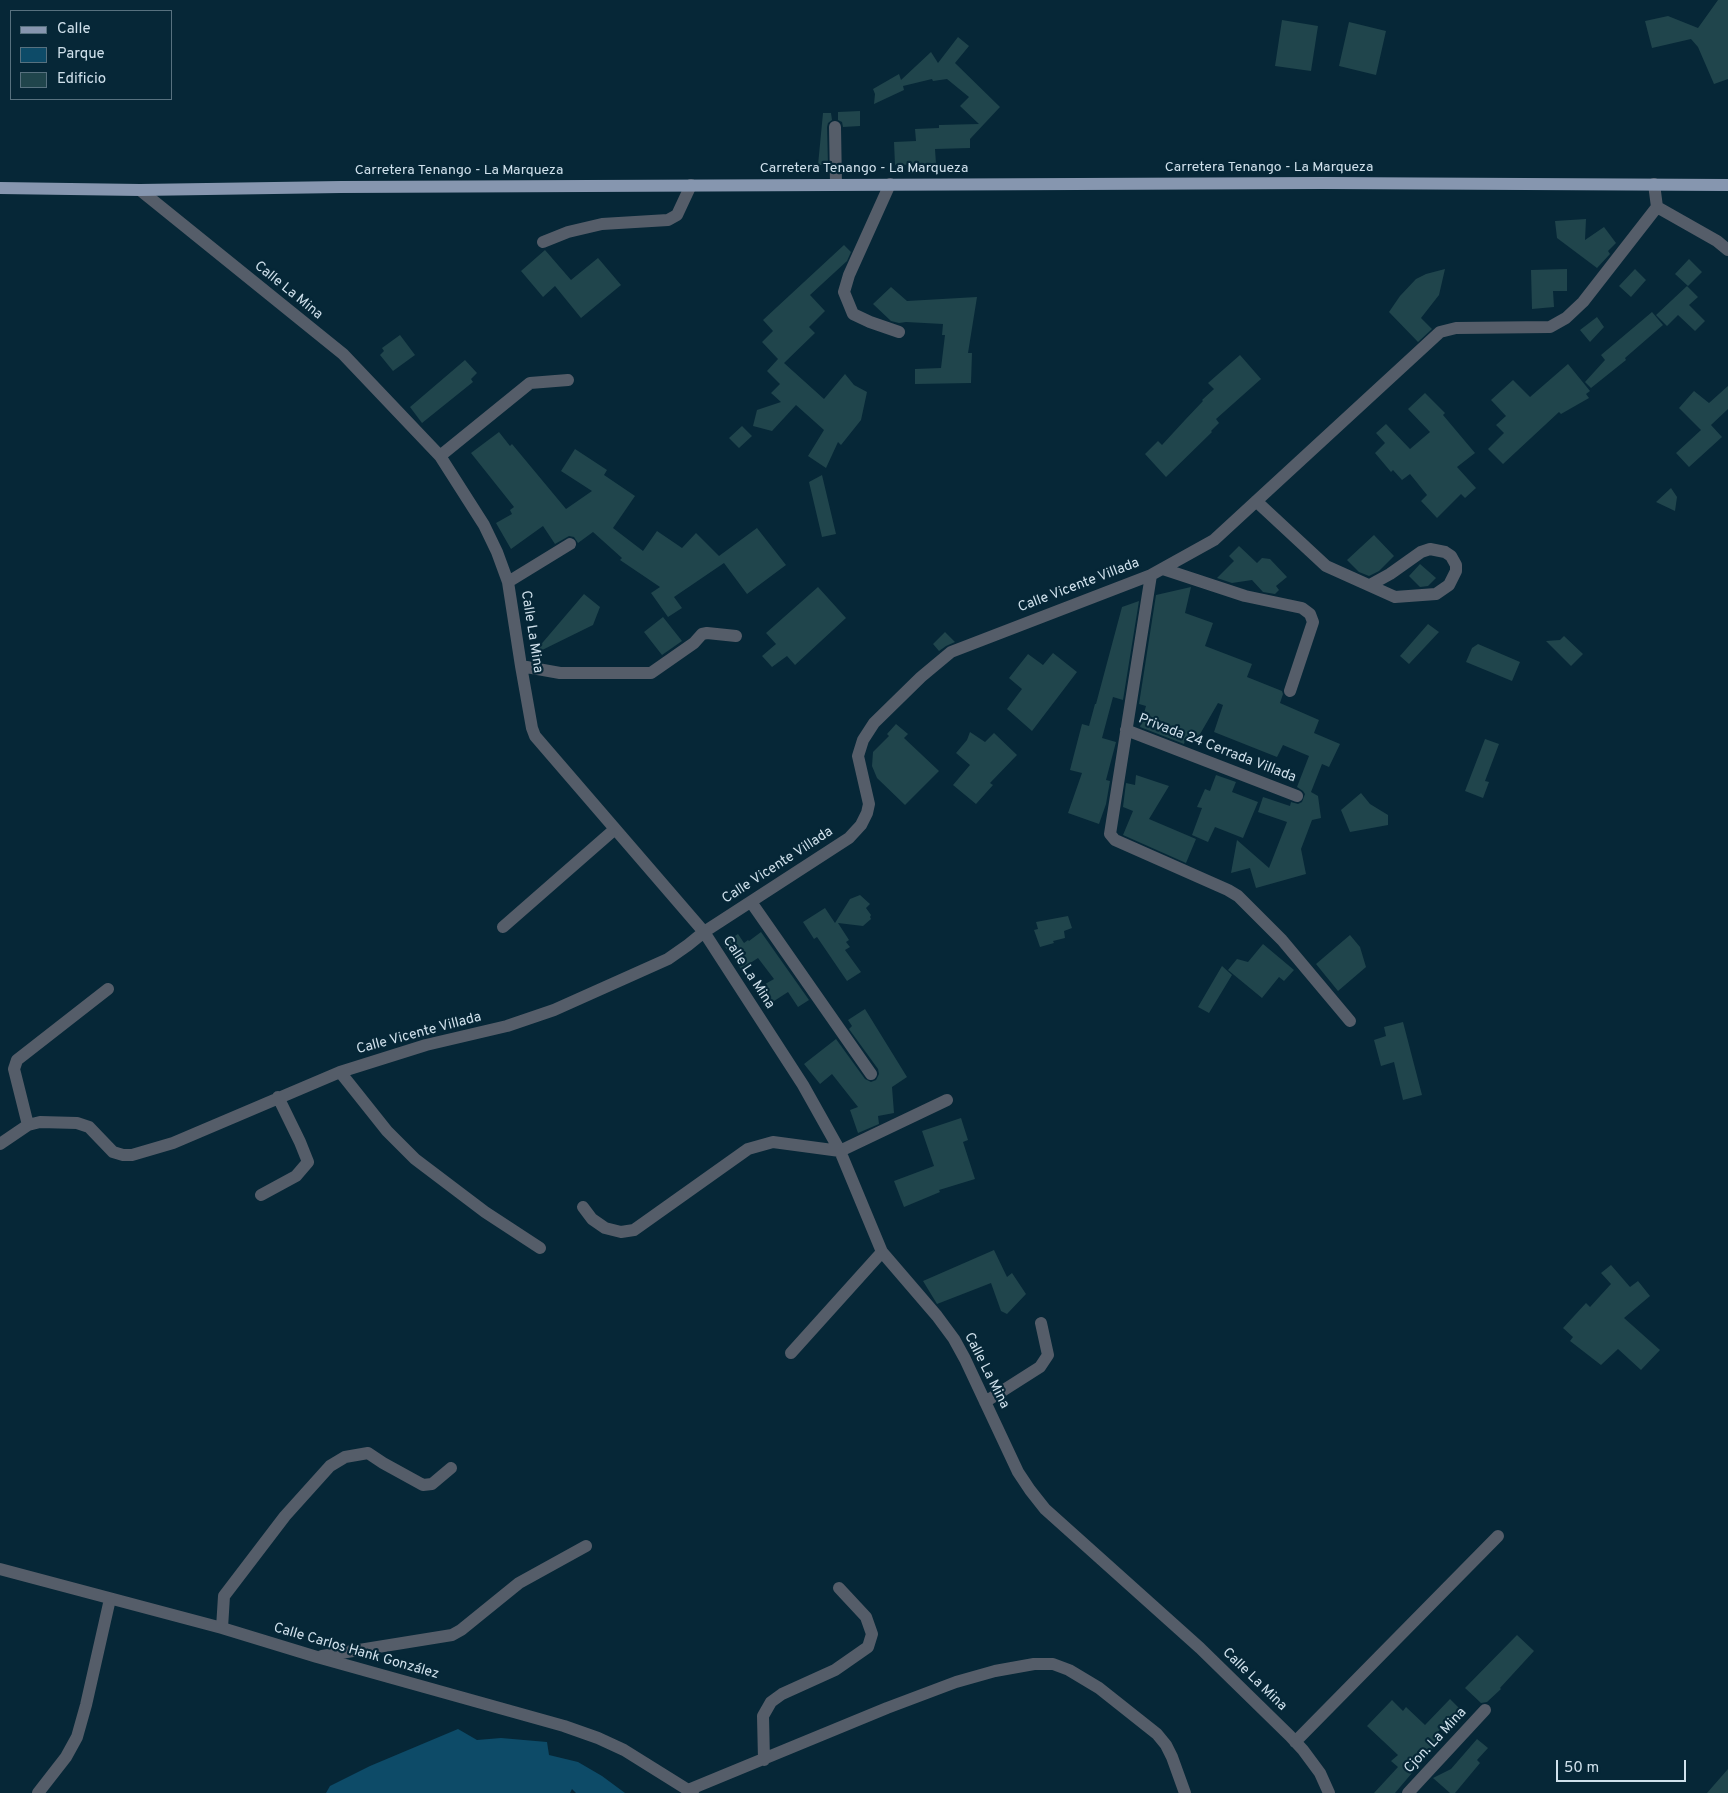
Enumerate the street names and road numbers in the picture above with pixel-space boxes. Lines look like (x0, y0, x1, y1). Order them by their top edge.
street label: Carretera Tenango - La Marqueza (1165, 160, 1373, 176)
street label: Carretera Tenango - La Marqueza (760, 161, 968, 177)
street label: Carretera Tenango - La Marqueza (355, 163, 563, 179)
street label: Calle La Mina (250, 258, 326, 324)
street label: Calle Vicente Villada (1016, 555, 1142, 617)
street label: Calle La Mina (516, 590, 546, 674)
street label: Privada 24 Cerrada Villada (1136, 711, 1298, 787)
street label: Calle Vicente Villada (720, 824, 836, 908)
street label: Calle La Mina (718, 934, 778, 1012)
street label: Calle Vicente Villada (355, 1009, 483, 1059)
street label: Calle La Mina (960, 1330, 1012, 1412)
street label: Calle Carlos Hank González (271, 1620, 441, 1684)
street label: Calle La Mina (1218, 1645, 1290, 1715)
street label: Cjon. La Mina (1401, 1705, 1471, 1777)

